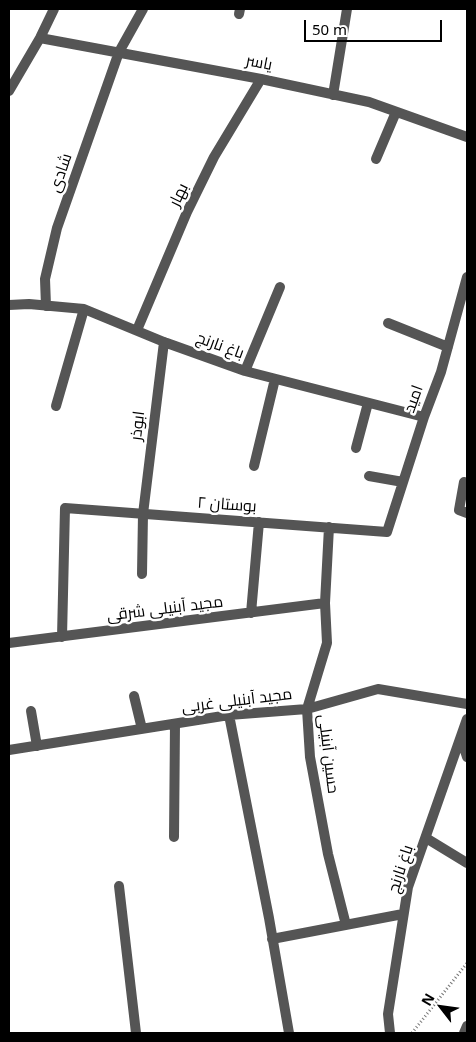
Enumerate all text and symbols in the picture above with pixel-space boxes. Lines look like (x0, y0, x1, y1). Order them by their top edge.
scale bar (306, 10, 444, 42)
text: 50 m (312, 19, 347, 39)
street label: یاسر (244, 51, 274, 75)
street label: شادی (45, 151, 77, 195)
street label: بهار (165, 180, 193, 210)
street label: باغ نارنج (193, 329, 247, 363)
street label: امید (400, 383, 428, 415)
street label: ابوذر (127, 410, 149, 442)
street label: بوستان ۲ (197, 493, 257, 517)
street label: مجید آبنیلی شرقی (106, 592, 224, 626)
street label: مجید آبنیلی غربی (181, 685, 293, 717)
street label: حسین آبنیلی (314, 713, 342, 795)
street label: باغ نارنج (384, 842, 418, 896)
north arrow (416, 982, 466, 1032)
text: N (416, 990, 439, 1009)

